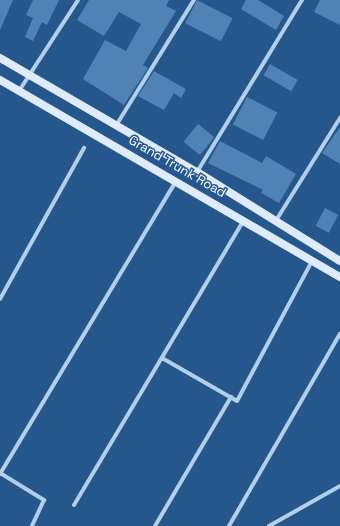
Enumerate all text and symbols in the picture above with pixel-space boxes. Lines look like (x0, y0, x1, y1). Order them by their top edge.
street label: Grand Trunk Road (125, 133, 229, 201)

